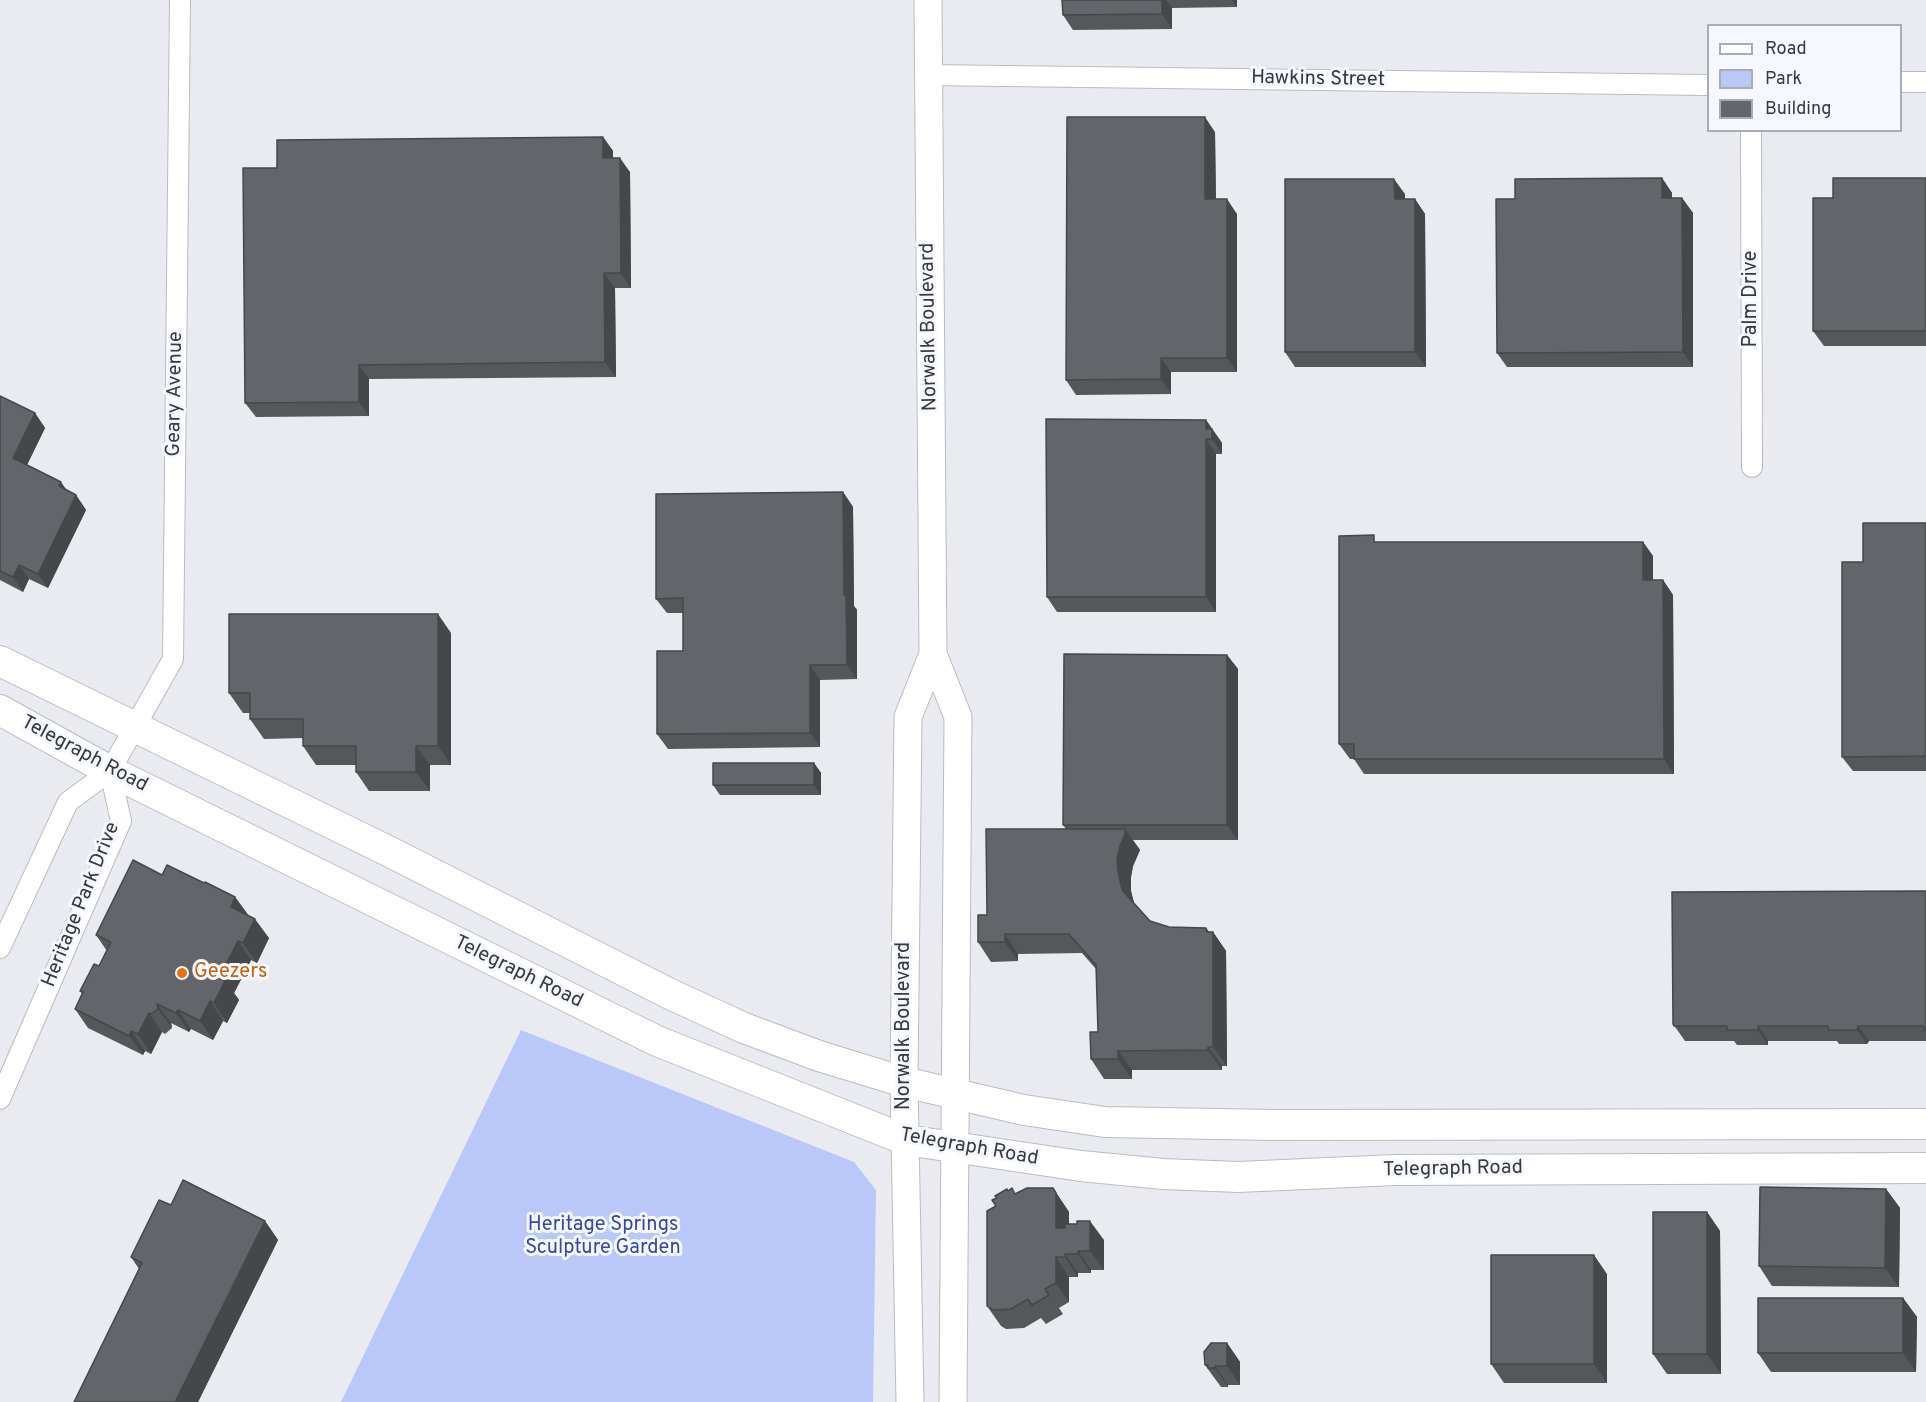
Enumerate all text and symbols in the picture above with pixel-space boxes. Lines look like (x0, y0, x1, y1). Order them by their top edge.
legend (1707, 24, 1902, 132)
text: Road (1765, 38, 1807, 61)
street label: Hawkins Street (1251, 67, 1385, 93)
text: Park (1765, 68, 1802, 91)
text: Building (1765, 98, 1831, 121)
street label: Norwalk Boulevard (917, 242, 943, 412)
street label: Palm Drive (1740, 251, 1764, 347)
street label: Geary Avenue (163, 331, 189, 457)
street label: Telegraph Road (17, 712, 151, 798)
street label: Heritage Park Drive (38, 819, 126, 991)
street label: Telegraph Road (450, 932, 586, 1014)
street label: Norwalk Boulevard (893, 942, 917, 1110)
place label: Geezers (194, 961, 267, 985)
marker: Geezers (175, 966, 189, 980)
street label: Telegraph Road (898, 1124, 1040, 1172)
street label: Telegraph Road (1383, 1157, 1523, 1183)
park label: Heritage Springs Sculpture Garden (525, 1214, 681, 1261)

